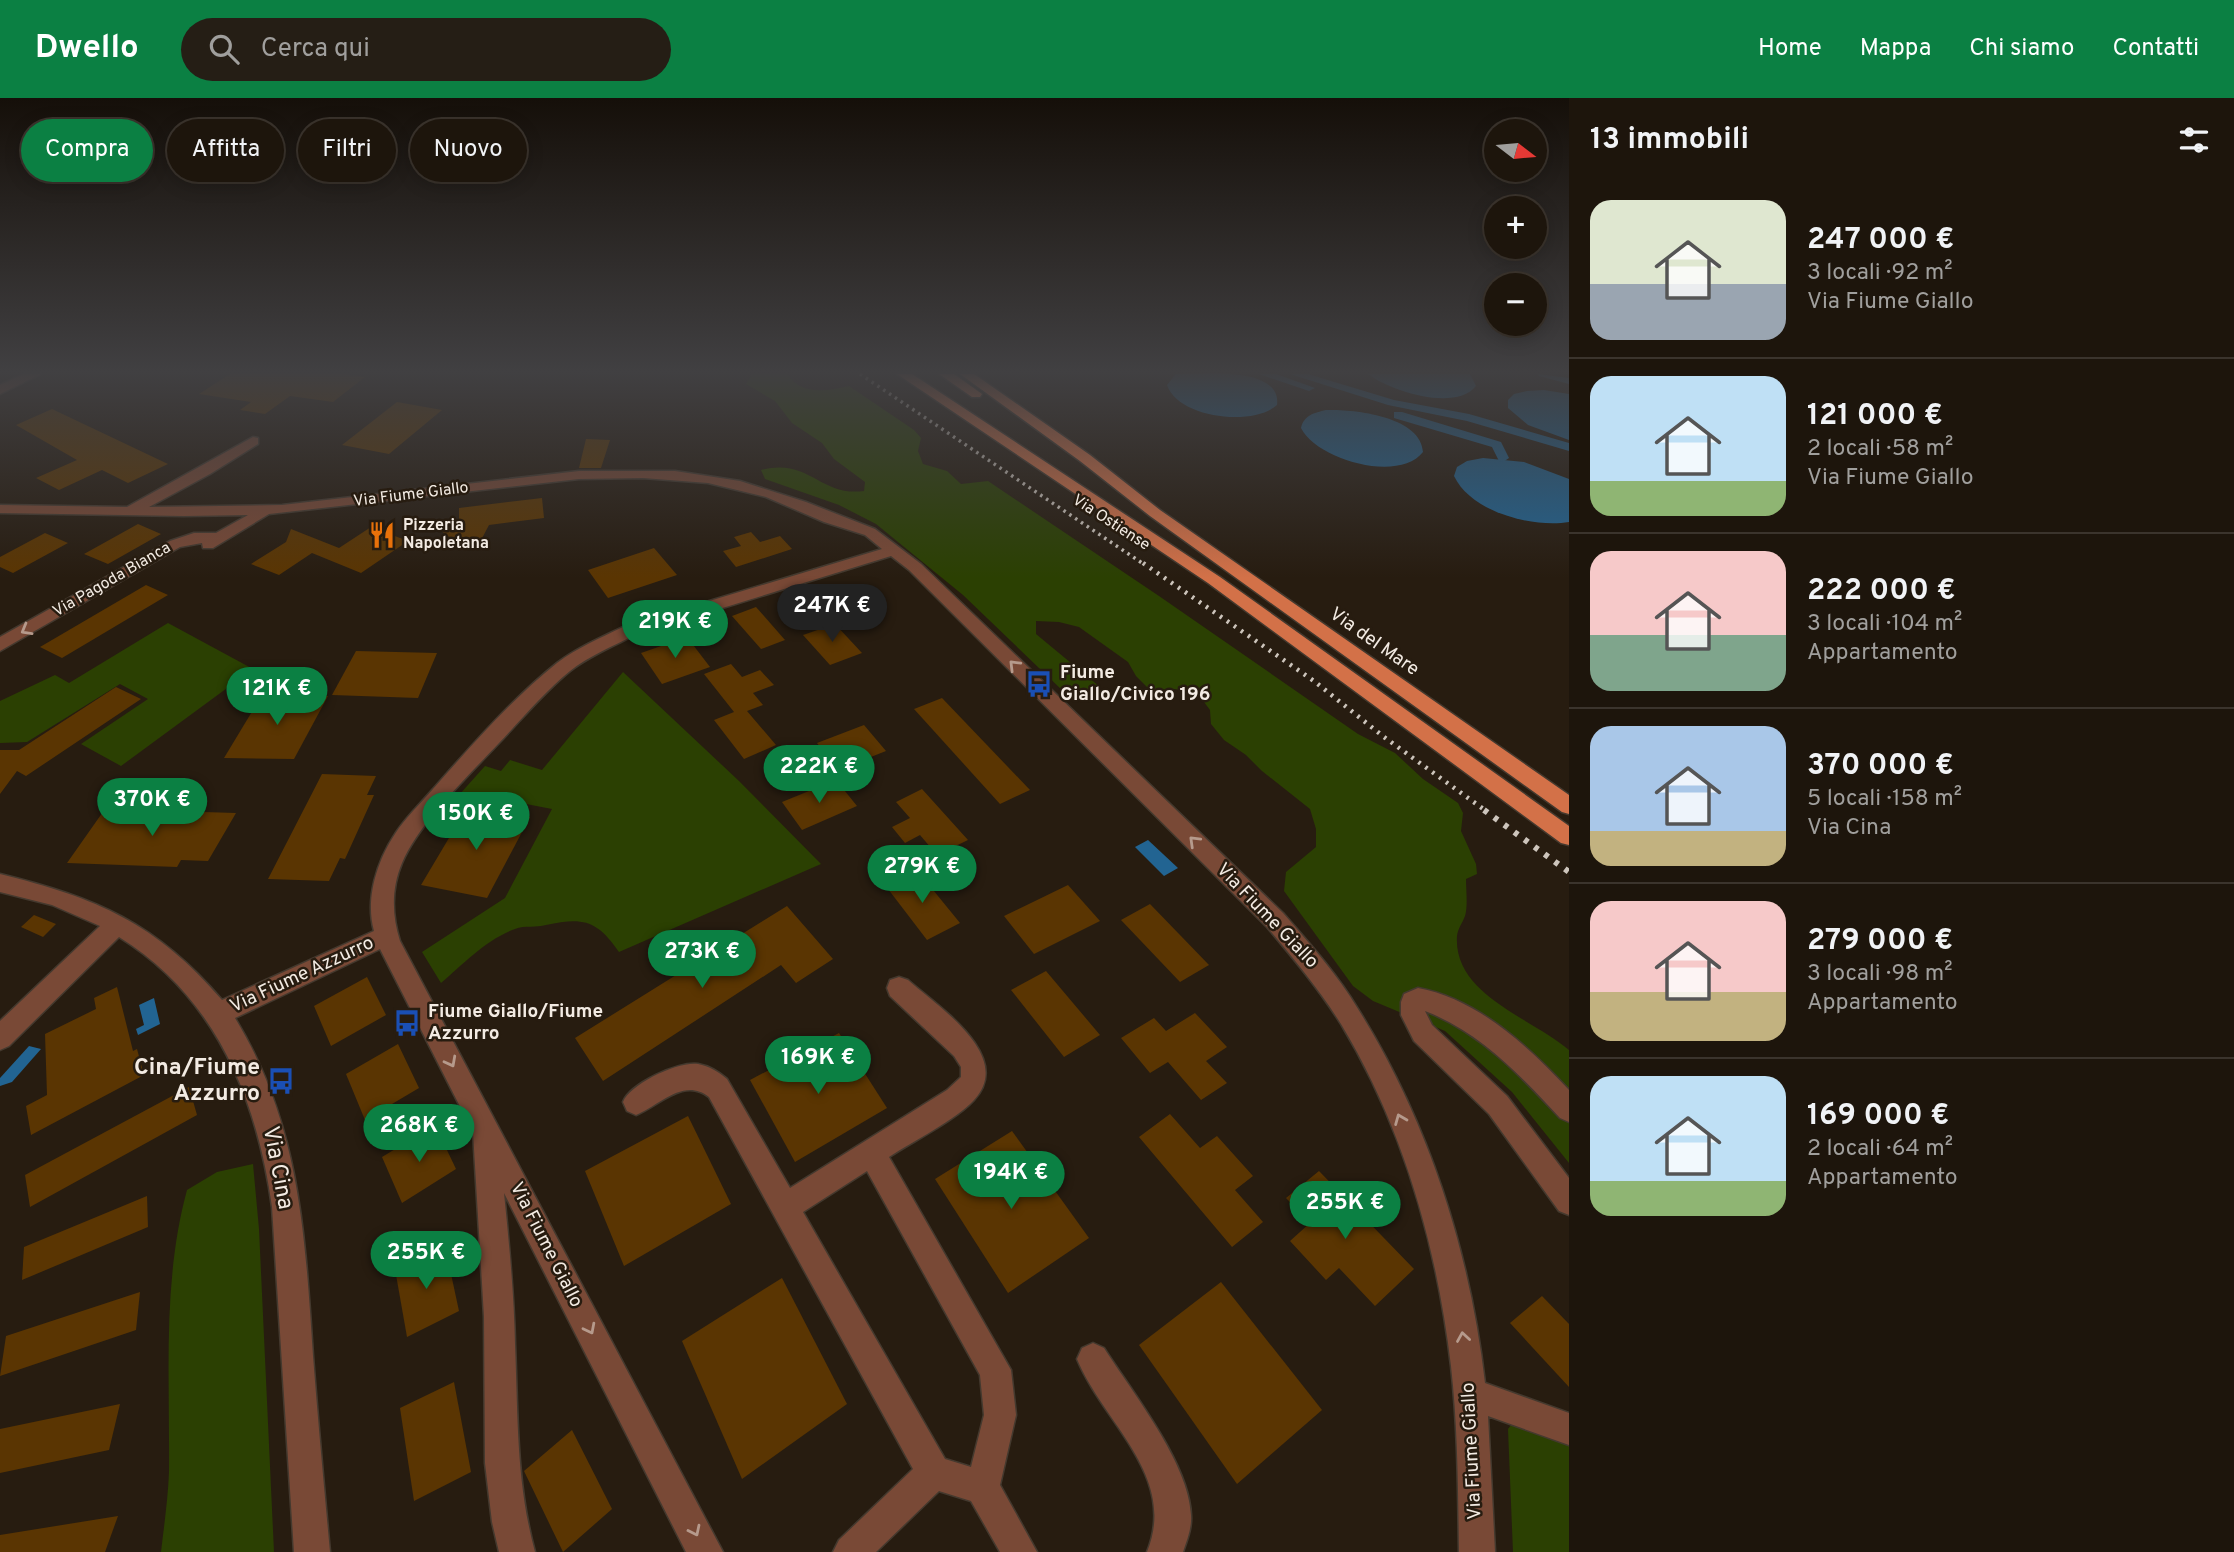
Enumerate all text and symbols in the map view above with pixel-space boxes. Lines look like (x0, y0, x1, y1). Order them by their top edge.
search box (181, 18, 671, 81)
text: Dwello (35, 28, 139, 70)
icon: search (205, 30, 243, 68)
text: Cerca qui (261, 33, 370, 66)
text: Home (1758, 34, 1822, 64)
text: Mappa (1860, 34, 1931, 64)
text: Chi siamo (1969, 34, 2074, 64)
text: Contatti (2112, 34, 2199, 64)
chip: Compra (21, 119, 153, 182)
chip: Affitta (167, 119, 284, 182)
chip: Filtri (298, 119, 396, 182)
chip: Nuovo (410, 119, 527, 182)
north arrow (1484, 119, 1547, 182)
map controls (1484, 119, 1547, 336)
icon: filters (2175, 121, 2213, 159)
text: 13 immobili (1590, 122, 1749, 159)
button: + (1484, 196, 1547, 259)
text: 247 000 € (1807, 222, 1954, 259)
icon: home (1646, 228, 1730, 312)
text: 3 locali · 92 m² (1807, 259, 1953, 288)
button: − (1484, 273, 1547, 336)
text: Via Fiume Giallo (1807, 288, 1973, 317)
text: 121 000 € (1807, 398, 1943, 435)
icon: home (1646, 404, 1730, 488)
text: 2 locali · 58 m² (1807, 435, 1953, 464)
text: Via Fiume Giallo (1807, 464, 1973, 493)
street label: Via Fiume Giallo (352, 478, 470, 512)
street label: Via Ostiense (1068, 490, 1154, 556)
place label: Pizzeria Napoletana (403, 516, 489, 554)
restaurant icon: Pizzeria Napoletana (367, 520, 397, 550)
street label: Via Pagoda Bianca (49, 538, 175, 622)
text: 222 000 € (1807, 573, 1955, 610)
icon: home (1646, 579, 1730, 663)
pin: 247K € (775, 584, 889, 644)
text: 247K € (793, 592, 871, 621)
pin: 219K € (618, 601, 732, 660)
street label: Via del Mare (1324, 602, 1424, 682)
text: 219K € (638, 608, 712, 637)
text: 3 locali · 104 m² (1807, 610, 1962, 639)
one-way arrow (21, 622, 33, 635)
text: Appartamento (1807, 639, 1958, 668)
one-way arrow (1010, 661, 1022, 673)
place label: Fiume Giallo/Civico 196 (1060, 661, 1210, 707)
pin: 121K € (220, 668, 334, 727)
bus stop icon: Fiume Giallo/Civico 196 (1024, 669, 1054, 699)
text: 121K € (242, 675, 312, 704)
pin: 222K € (762, 746, 876, 805)
text: 370 000 € (1807, 748, 1954, 785)
text: 222K € (780, 753, 858, 782)
icon: home (1646, 754, 1730, 838)
pin: 370K € (95, 778, 209, 838)
text: 5 locali · 158 m² (1807, 785, 1962, 814)
text: 370K € (113, 786, 191, 815)
pin: 150K € (419, 792, 533, 852)
text: 150K € (439, 800, 513, 829)
text: Via Cina (1807, 814, 1891, 843)
one-way arrow (1189, 837, 1202, 850)
pin: 279K € (865, 846, 979, 905)
text: 279K € (884, 853, 960, 882)
street label: Via Fiume Giallo (1211, 858, 1323, 974)
text: 279 000 € (1807, 923, 1953, 960)
icon: home (1646, 929, 1730, 1013)
pin: 273K € (645, 930, 759, 990)
street label: Via Fiume Azzurro (226, 931, 378, 1019)
text: 273K € (664, 938, 740, 967)
text: 3 locali · 98 m² (1807, 960, 1953, 989)
text: Appartamento (1807, 989, 1958, 1018)
place label: Fiume Giallo/Fiume Azzurro (428, 1000, 603, 1046)
bus stop icon: Fiume Giallo/Fiume Azzurro (392, 1008, 422, 1038)
pin: 169K € (761, 1037, 875, 1096)
text: 169K € (781, 1044, 855, 1073)
place label: Cina/Fiume Azzurro (134, 1054, 260, 1109)
one-way arrow (443, 1055, 456, 1067)
bus stop icon: Cina/Fiume Azzurro (266, 1066, 296, 1096)
text: 169 000 € (1807, 1098, 1949, 1135)
pin: 268K € (362, 1104, 476, 1164)
icon: home (1646, 1104, 1730, 1188)
text: 268K € (379, 1112, 459, 1141)
one-way arrow (1395, 1114, 1409, 1126)
street label: Via Cina (255, 1124, 299, 1212)
text: 2 locali · 64 m² (1807, 1135, 1953, 1164)
pin: 194K € (954, 1152, 1068, 1211)
text: 194K € (974, 1159, 1048, 1188)
text: Appartamento (1807, 1164, 1958, 1193)
street label: Via Fiume Giallo (504, 1178, 588, 1312)
pin: 255K € (1288, 1182, 1402, 1241)
text: 255K € (1306, 1189, 1384, 1218)
pin: 255K € (369, 1232, 483, 1291)
text: 255K € (387, 1239, 465, 1268)
one-way arrow (582, 1322, 595, 1334)
one-way arrow (1456, 1331, 1471, 1343)
street label: Via Fiume Giallo (1456, 1382, 1488, 1520)
one-way arrow (686, 1524, 700, 1536)

